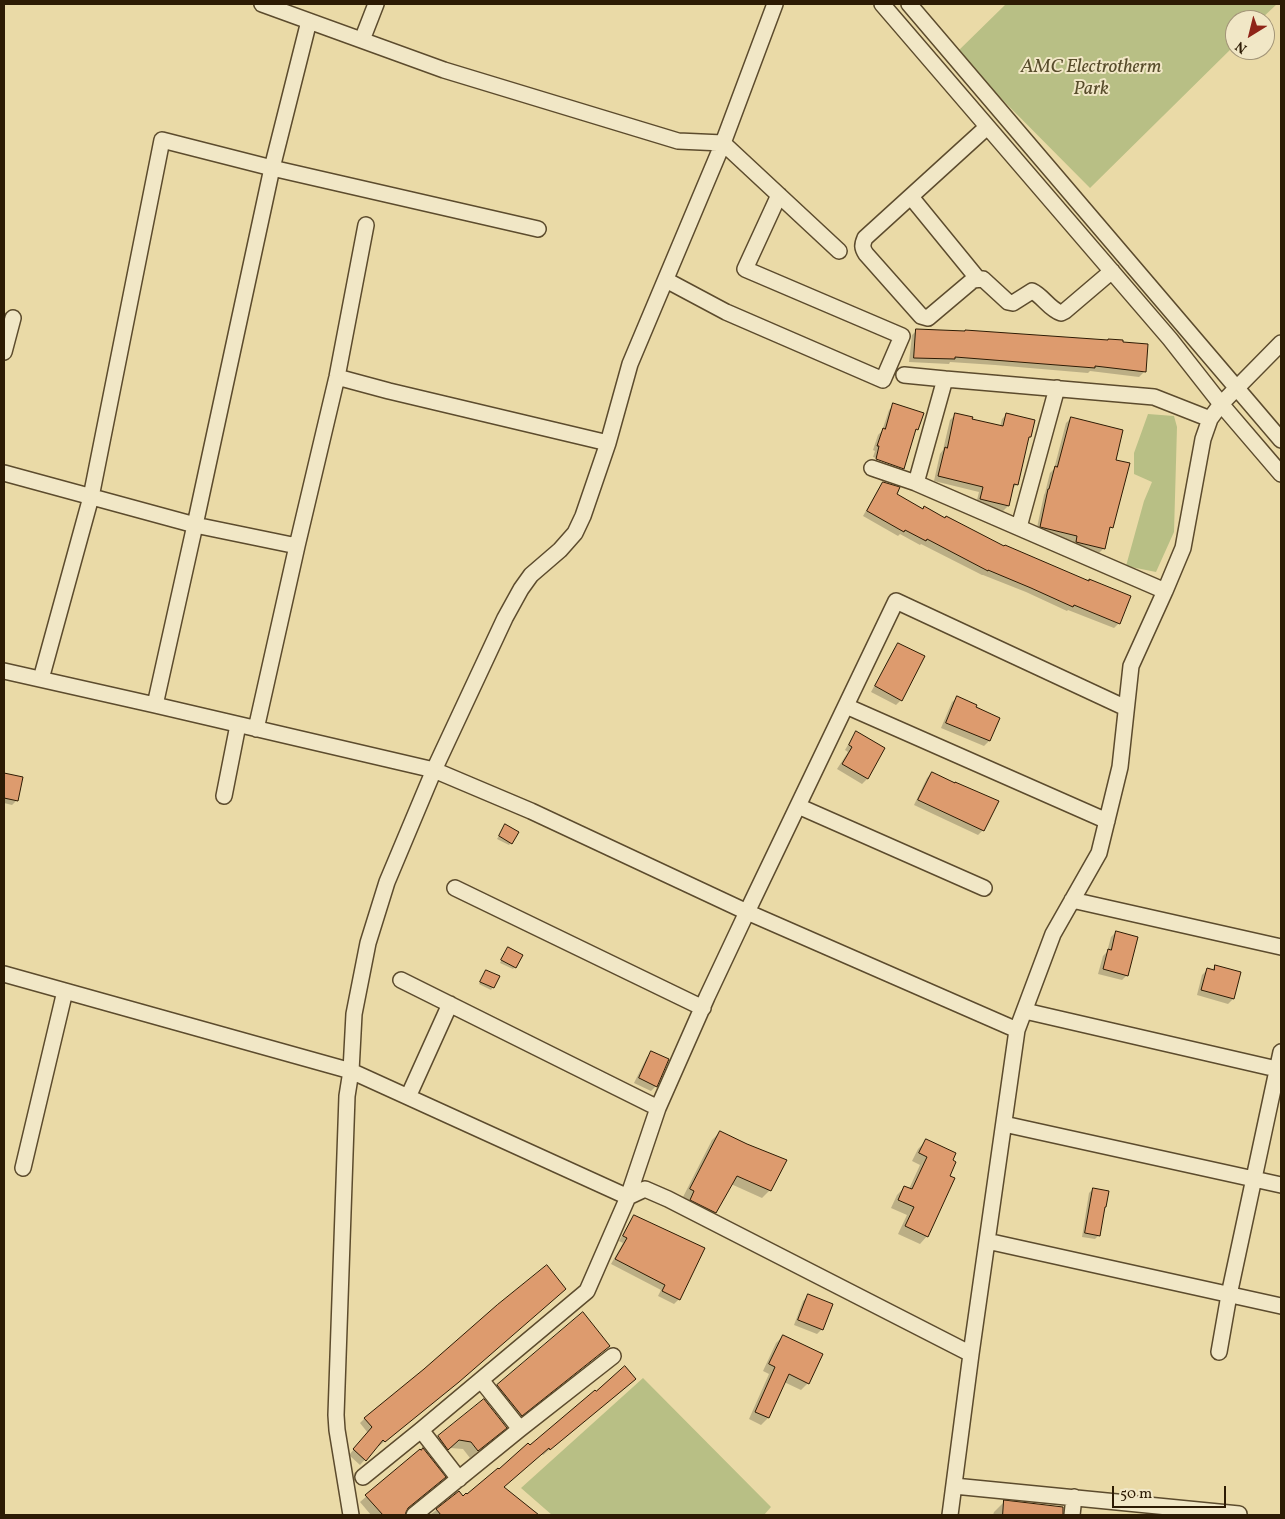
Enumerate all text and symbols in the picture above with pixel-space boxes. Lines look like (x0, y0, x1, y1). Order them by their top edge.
north arrow (1225, 10, 1275, 60)
text: N (1232, 36, 1251, 57)
park label: AMC Electrotherm Park (1021, 58, 1161, 102)
scale bar (1115, 1476, 1229, 1508)
text: 50 m (1120, 1484, 1152, 1505)

